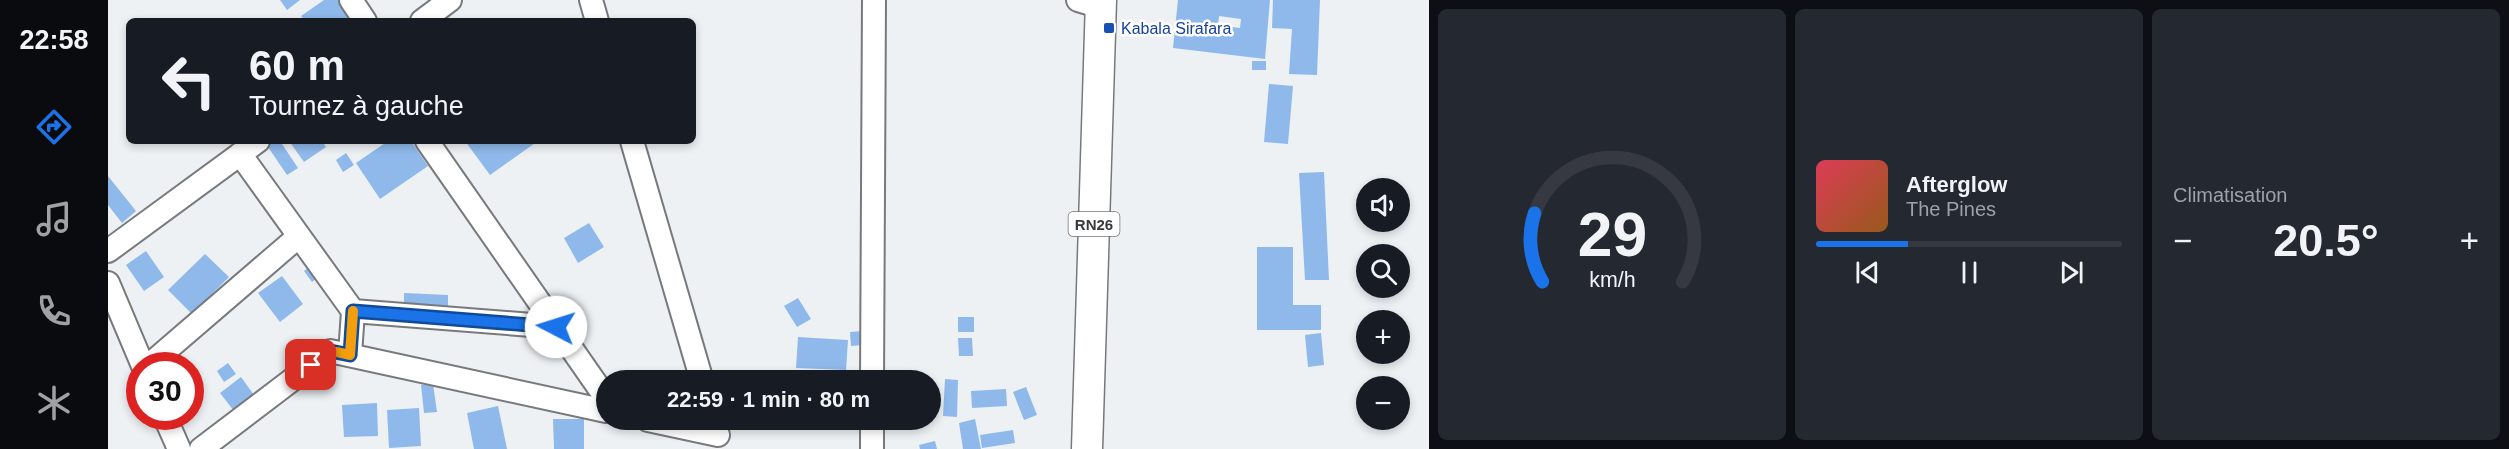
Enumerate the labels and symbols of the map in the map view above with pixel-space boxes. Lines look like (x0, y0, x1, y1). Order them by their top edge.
place label: Kabala Sirafara (1121, 20, 1231, 37)
marker: Kabala Sirafara (1102, 21, 1116, 35)
road number: RN26 (1068, 212, 1120, 236)
position arrow (524, 295, 588, 359)
pin (285, 339, 336, 390)
speed limit sign: 30 (126, 352, 204, 430)

